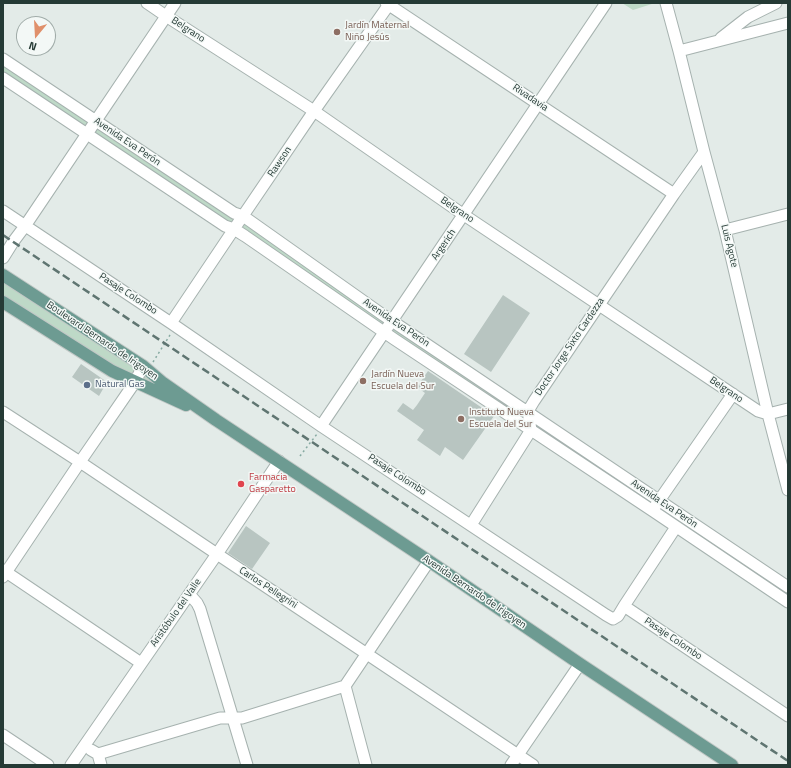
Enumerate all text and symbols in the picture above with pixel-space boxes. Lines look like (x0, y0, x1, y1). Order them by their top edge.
street label: Belgrano (169, 15, 207, 45)
north arrow (16, 16, 56, 56)
place label: Jardín Maternal Niño Jesús (345, 20, 409, 44)
marker: Jardín Maternal Niño Jesús (332, 27, 342, 37)
text: N (27, 38, 39, 55)
street label: Rivadavia (510, 82, 550, 114)
street label: Avenida Eva Perón (91, 115, 163, 169)
street label: Rawson (266, 145, 294, 179)
street label: Belgrano (438, 194, 476, 226)
street label: Luis Agote (718, 223, 740, 269)
street label: Argerich (429, 227, 459, 263)
street label: Pasaje Colombo (97, 271, 159, 317)
street label: Avenida Eva Perón (360, 296, 432, 350)
street label: Doctor Jorge Sixto Cardezza (533, 296, 607, 398)
street label: Boulevard Bernardo de Irigoyen (44, 299, 160, 383)
place label: Jardín Nueva Escuela del Sur (371, 369, 434, 392)
street label: Belgrano (707, 374, 745, 406)
marker: Jardín Nueva Escuela del Sur (358, 376, 368, 386)
place label: Natural Gas (95, 379, 144, 391)
marker: Natural Gas (82, 380, 92, 390)
place label: Instituto Nueva Escuela del Sur (469, 407, 534, 430)
marker: Instituto Nueva Escuela del Sur (456, 414, 466, 424)
street label: Pasaje Colombo (366, 452, 428, 498)
place label: Farmacia Gasparetto (249, 472, 296, 496)
street label: Avenida Eva Perón (628, 477, 700, 531)
marker: Farmacia Gasparetto (236, 479, 246, 489)
street label: Avenida Bernardo de Irigoyen (420, 553, 528, 631)
street label: Carlos Pellegrini (237, 565, 299, 611)
street label: Aristóbulo del Valle (148, 577, 204, 649)
street label: Pasaje Colombo (642, 615, 704, 663)

